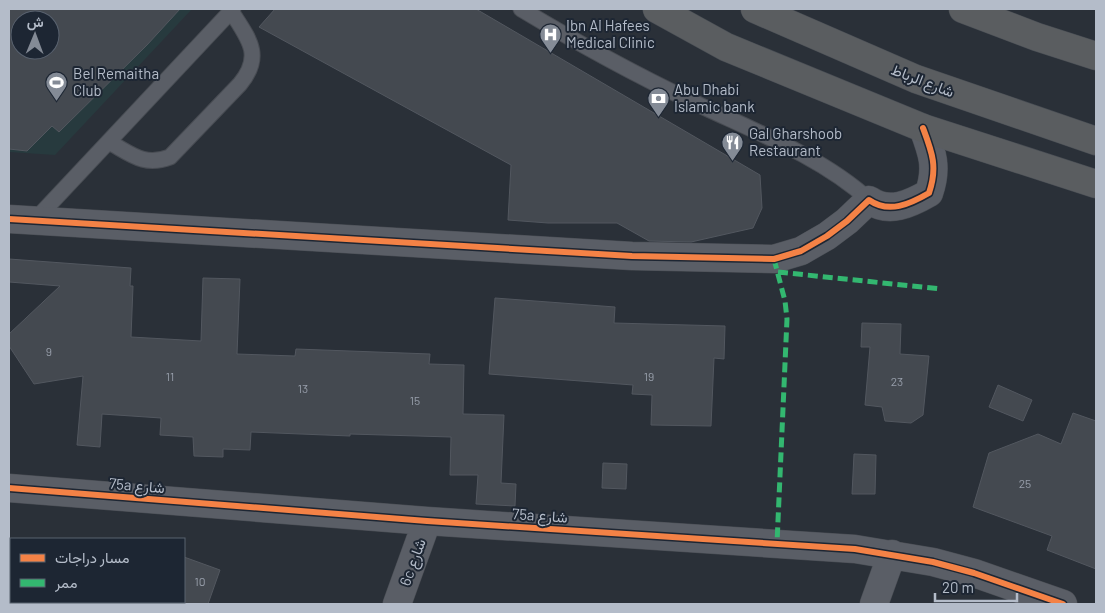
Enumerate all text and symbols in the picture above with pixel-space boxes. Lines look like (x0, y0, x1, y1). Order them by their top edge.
north arrow (10, 10, 60, 60)
text: ش (27, 13, 44, 31)
place label: Ibn Al Hafees Medical Clinic (566, 16, 655, 51)
hospital icon: Ibn Al Hafees Medical Clinic (538, 22, 562, 53)
street label: شارع الرباط (888, 60, 957, 103)
place label: Bel Remaitha Club (73, 64, 159, 99)
sports icon: Bel Remaitha Club (45, 70, 69, 101)
place label: Abu Dhabi Islamic bank (674, 80, 755, 115)
bank icon: Abu Dhabi Islamic bank (646, 86, 670, 117)
place label: Gal Gharshoob Restaurant (749, 124, 842, 159)
restaurant icon: Gal Gharshoob Restaurant (721, 130, 745, 161)
house number: 9 (46, 344, 52, 358)
house number: 11 (166, 369, 174, 383)
house number: 19 (644, 369, 654, 383)
house number: 23 (891, 374, 903, 388)
house number: 13 (298, 381, 308, 395)
house number: 15 (410, 393, 420, 407)
street label: 75a شارع (108, 474, 166, 499)
house number: 25 (1019, 476, 1031, 490)
street label: 75a شارع (511, 504, 569, 529)
street label: 6c شارع (395, 536, 432, 589)
legend (10, 538, 185, 603)
text: مسار دراجات (55, 548, 130, 567)
scale bar (935, 570, 1018, 602)
text: ممر (54, 573, 77, 592)
house number: 10 (195, 574, 205, 588)
text: 20 m (942, 578, 974, 596)

